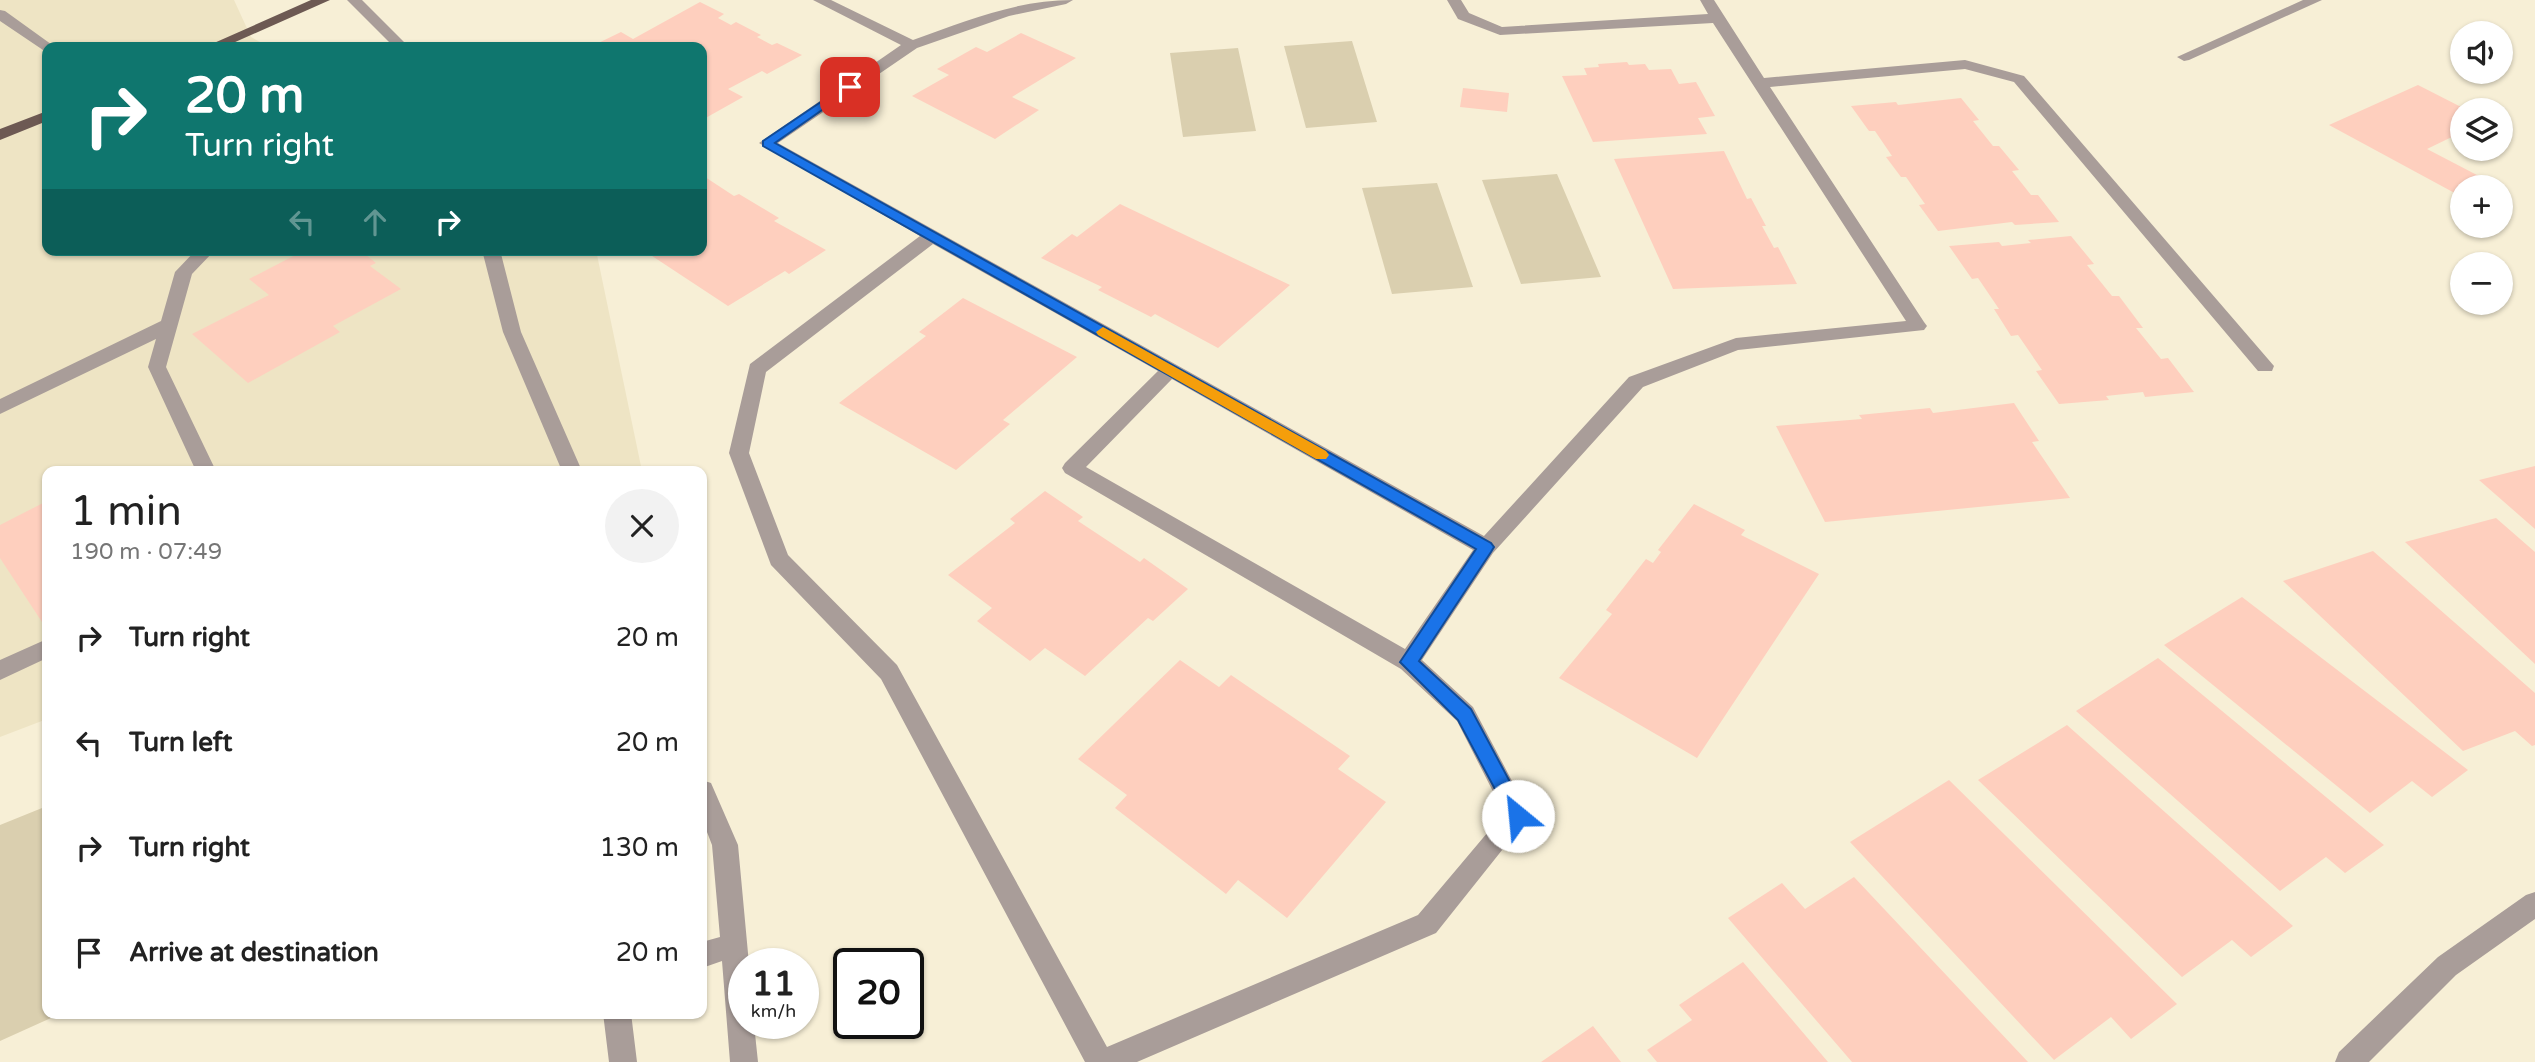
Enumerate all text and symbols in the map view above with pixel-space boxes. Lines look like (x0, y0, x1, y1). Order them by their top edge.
map controls (2450, 21, 2513, 315)
button: sound (2450, 21, 2513, 84)
pin (820, 57, 880, 117)
text: 20 m (185, 67, 304, 126)
icon: arrive (831, 68, 869, 106)
icon: right (70, 70, 161, 161)
button: layers (2450, 98, 2513, 161)
text: Turn right (185, 127, 334, 165)
button: + (2450, 175, 2513, 238)
icon: left (283, 203, 321, 241)
icon: ahead (356, 203, 394, 241)
icon: right (429, 203, 467, 241)
button: − (2450, 252, 2513, 315)
text: 1 min (70, 486, 182, 537)
button: close (605, 489, 679, 563)
text: 190 m · 07:49 (70, 538, 222, 566)
icon: right (70, 619, 108, 657)
text: Turn right (129, 622, 250, 653)
text: 20 m (616, 622, 679, 653)
icon: left (70, 724, 108, 762)
text: Turn left (129, 727, 232, 758)
text: 20 m (616, 727, 679, 758)
position arrow (1481, 779, 1555, 853)
icon: right (70, 829, 108, 867)
text: Turn right (129, 832, 250, 863)
text: 130 m (599, 832, 679, 863)
icon: arrive (70, 934, 108, 972)
text: Arrive at destination (129, 937, 379, 968)
text: 20 m (616, 937, 679, 968)
speed limit sign: 20 (833, 948, 924, 1039)
text: 11 (752, 963, 795, 1005)
text: km/h (751, 1000, 796, 1022)

